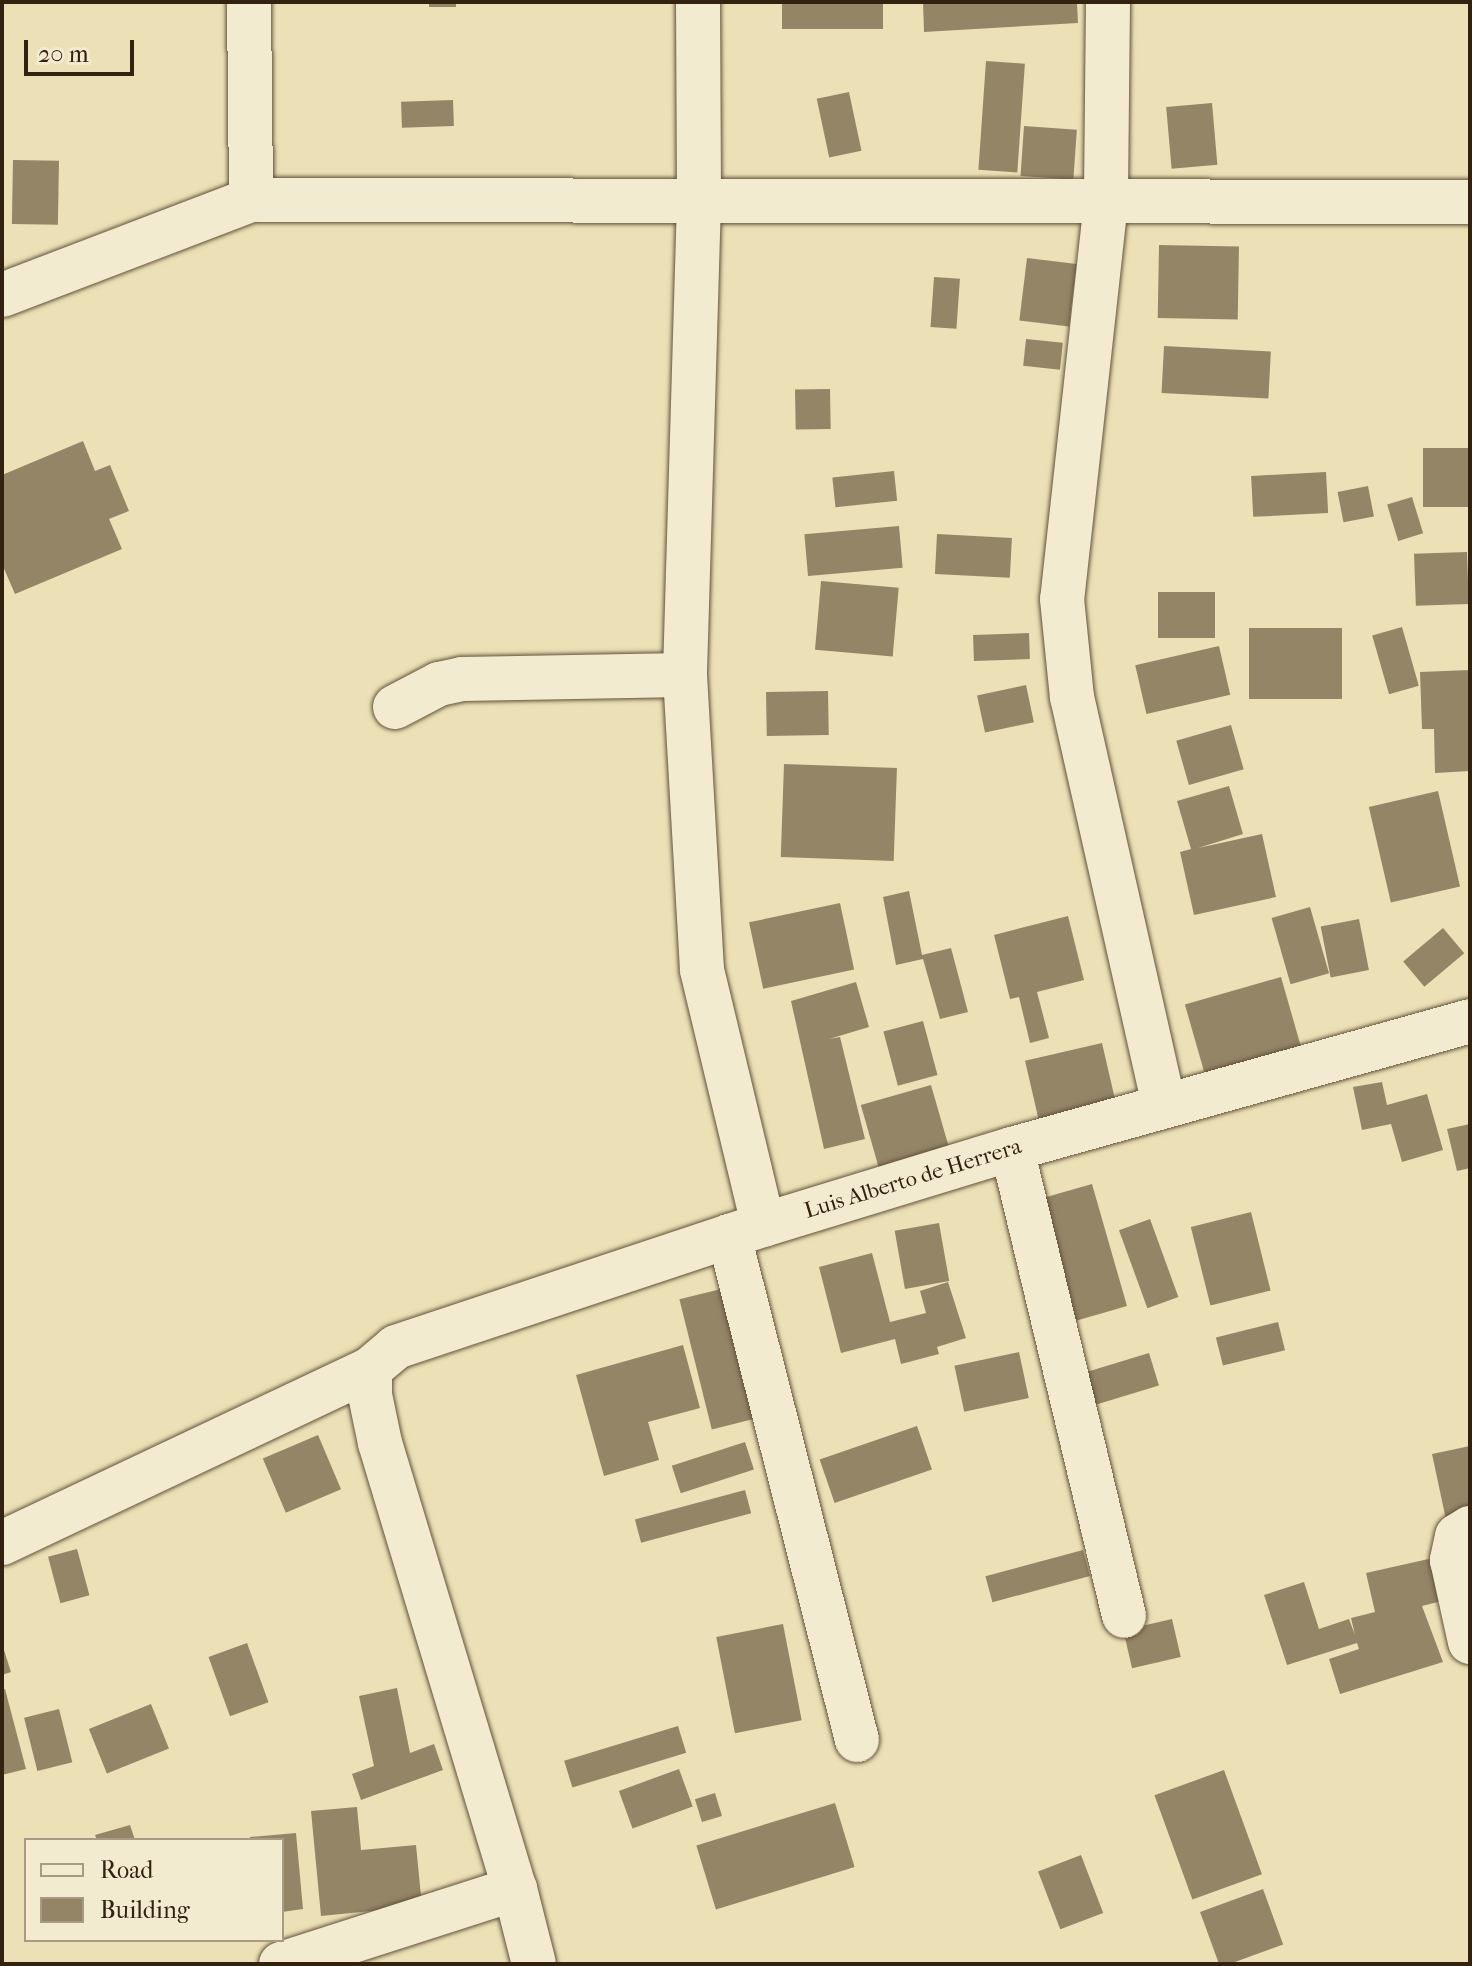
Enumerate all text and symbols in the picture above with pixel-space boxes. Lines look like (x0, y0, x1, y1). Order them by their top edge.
scale bar (28, 24, 138, 74)
text: 20 m (38, 40, 89, 68)
street label: Luis Alberto de Herrera (801, 1133, 1025, 1225)
legend (24, 1838, 284, 1942)
text: Road (100, 1856, 153, 1884)
text: Building (100, 1896, 190, 1924)

